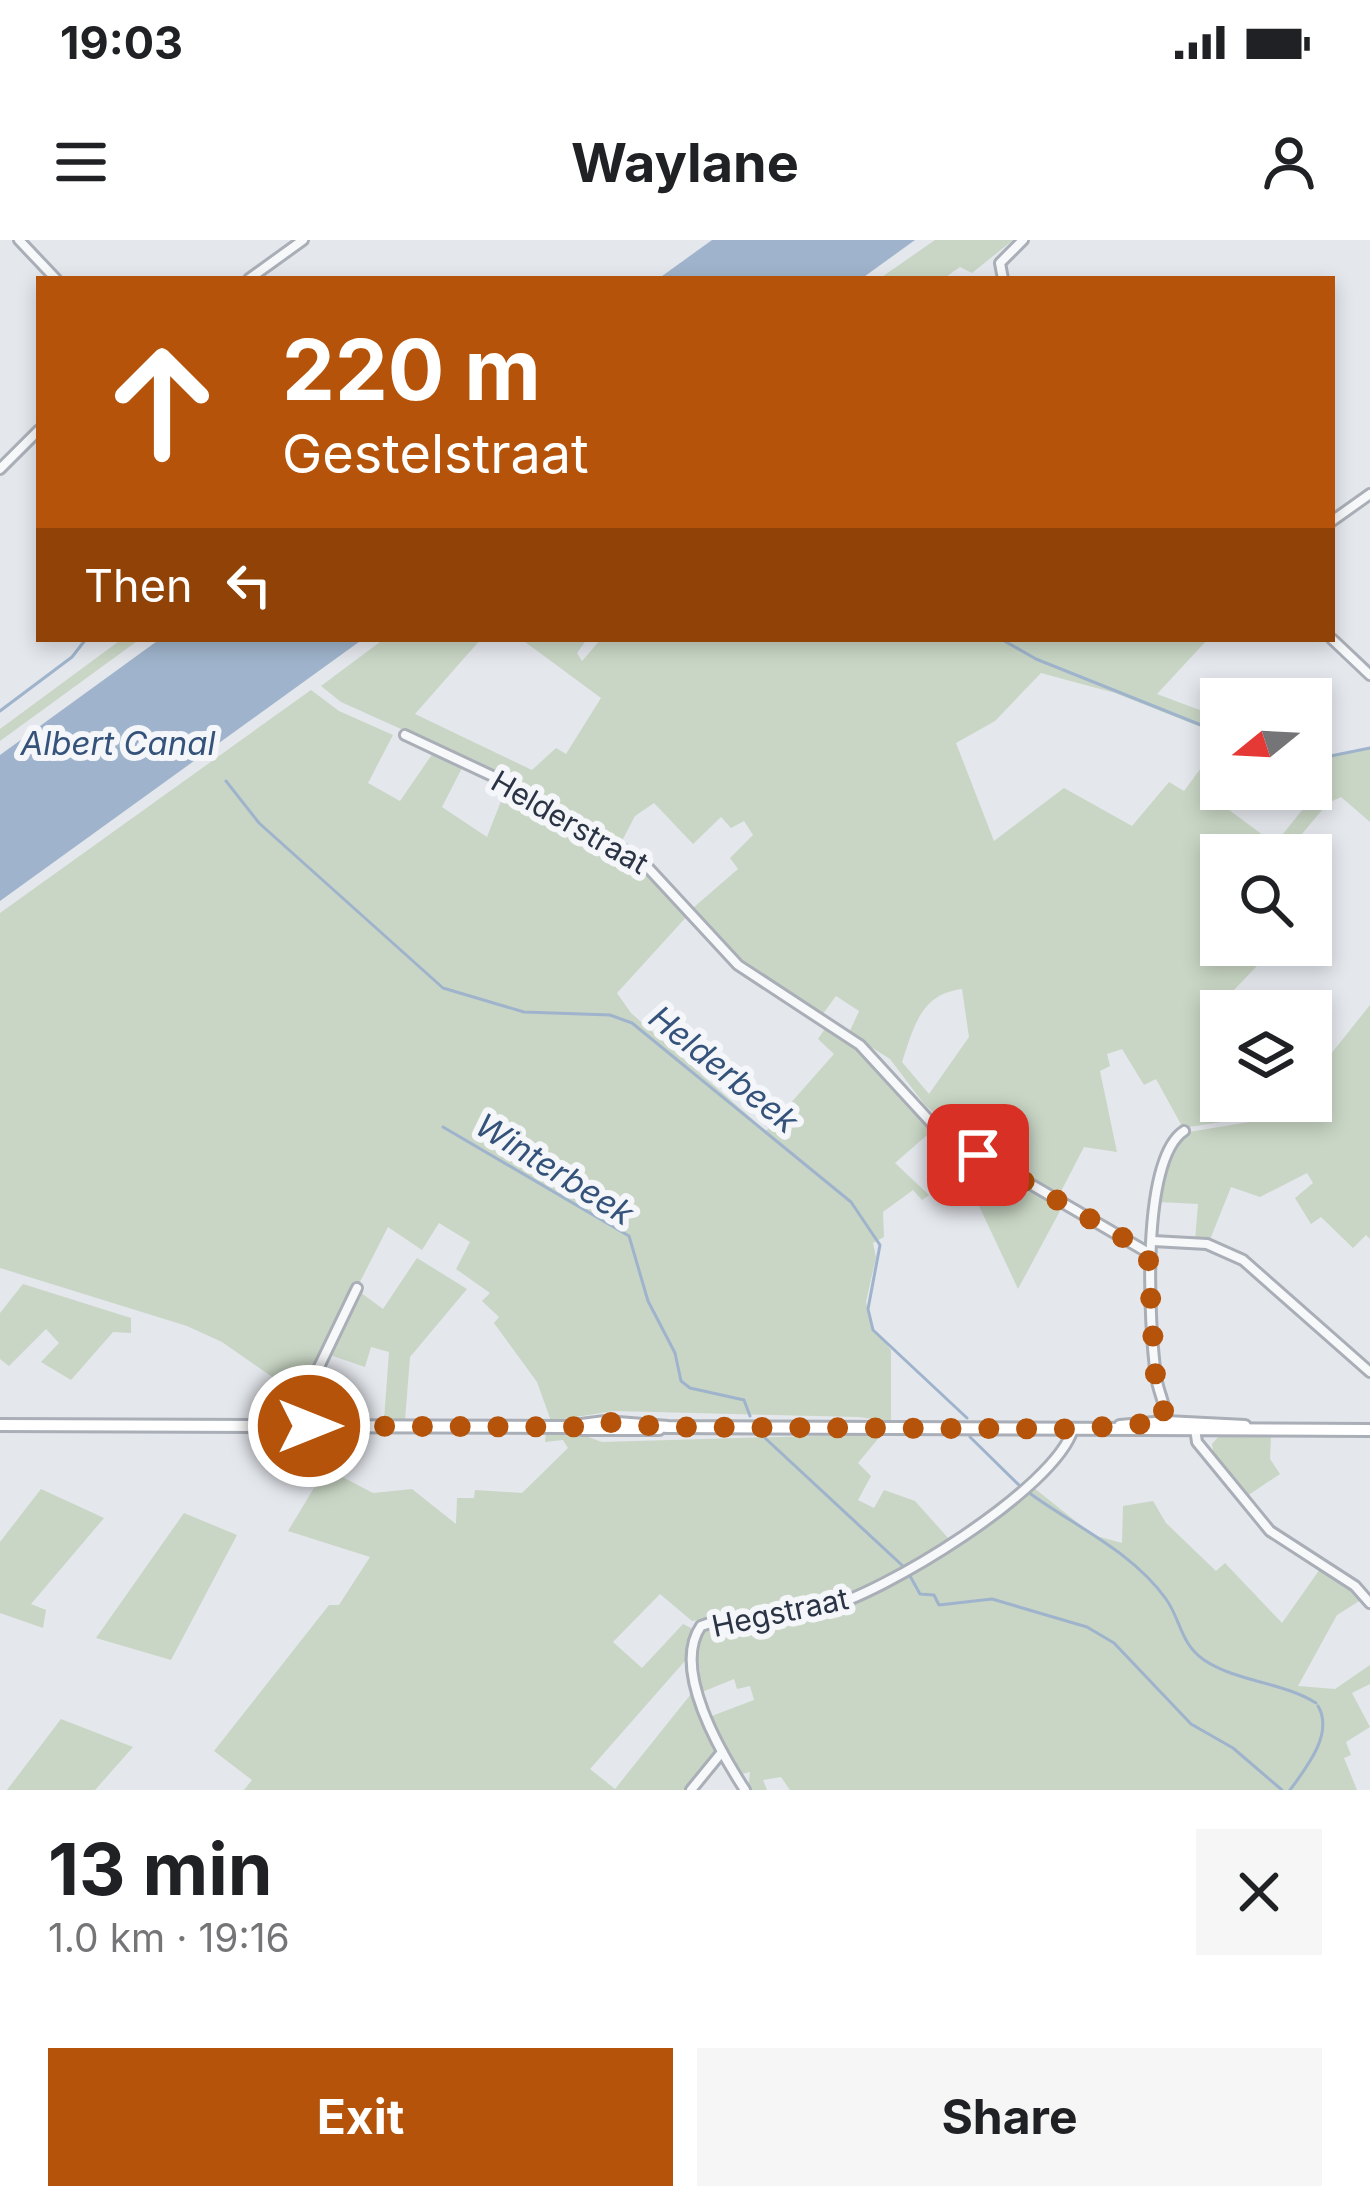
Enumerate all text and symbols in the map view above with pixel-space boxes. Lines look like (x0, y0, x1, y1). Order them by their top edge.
text: 19:03 (60, 15, 183, 70)
icon: menu (48, 129, 114, 195)
icon: person (1256, 129, 1322, 195)
text: Waylane (571, 130, 799, 195)
text: 220 m (282, 319, 541, 420)
icon: ahead (84, 324, 240, 480)
text: Gestelstraat (282, 421, 589, 486)
icon: left (216, 552, 282, 618)
text: Then (84, 558, 192, 613)
north arrow (1200, 678, 1332, 810)
map controls (1200, 678, 1332, 1122)
water label: Albert Canal (19, 723, 216, 763)
street label: Helderstraat (485, 763, 655, 881)
button: search (1200, 834, 1332, 966)
button: layers (1200, 990, 1332, 1122)
water label: Helderbeek (641, 997, 807, 1142)
pin (927, 1104, 1029, 1206)
water label: Winterbeek (469, 1105, 642, 1234)
icon: arrive (945, 1122, 1011, 1188)
position arrow (246, 1363, 372, 1489)
street label: Hegstraat (708, 1580, 852, 1644)
text: 13 min (48, 1825, 273, 1912)
button: close (1196, 1829, 1322, 1955)
text: 1.0 km · 19:16 (48, 1914, 290, 1961)
button: Exit (48, 2048, 673, 2186)
button: Share (697, 2048, 1322, 2186)

